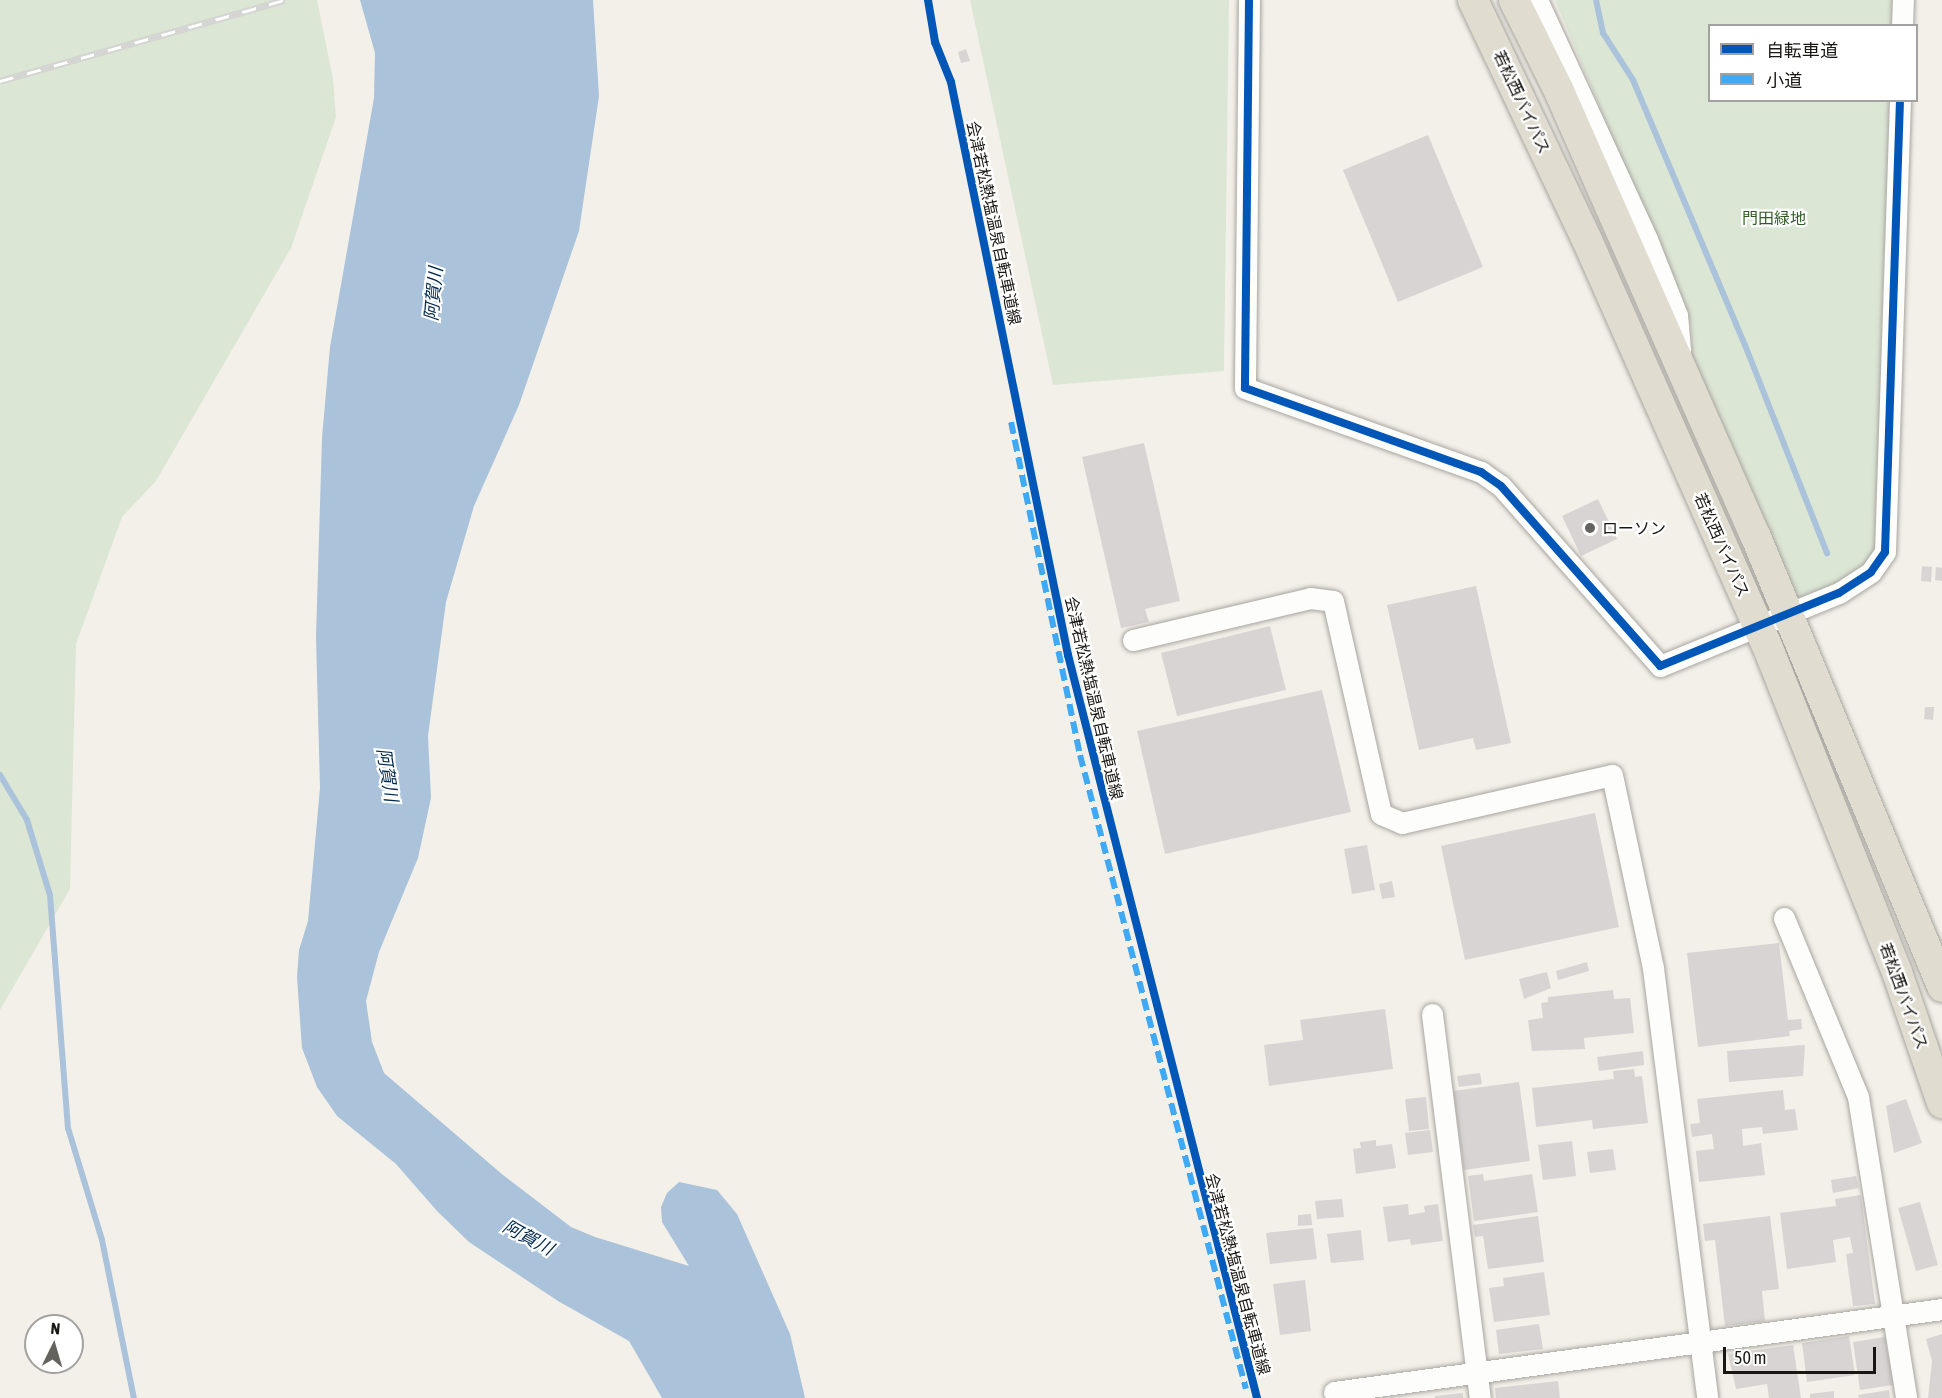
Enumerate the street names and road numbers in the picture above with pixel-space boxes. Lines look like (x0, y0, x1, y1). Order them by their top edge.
street label: 若松西バイパス (1490, 47, 1554, 157)
street label: 会津若松熱塩温泉自転車道線 (963, 119, 1025, 327)
street label: 若松西バイパス (1690, 490, 1754, 600)
street label: 会津若松熱塩温泉自転車道線 (1061, 595, 1127, 801)
street label: 若松西バイパス (1876, 940, 1932, 1052)
street label: 会津若松熱塩温泉自転車道線 (1202, 1171, 1274, 1377)

